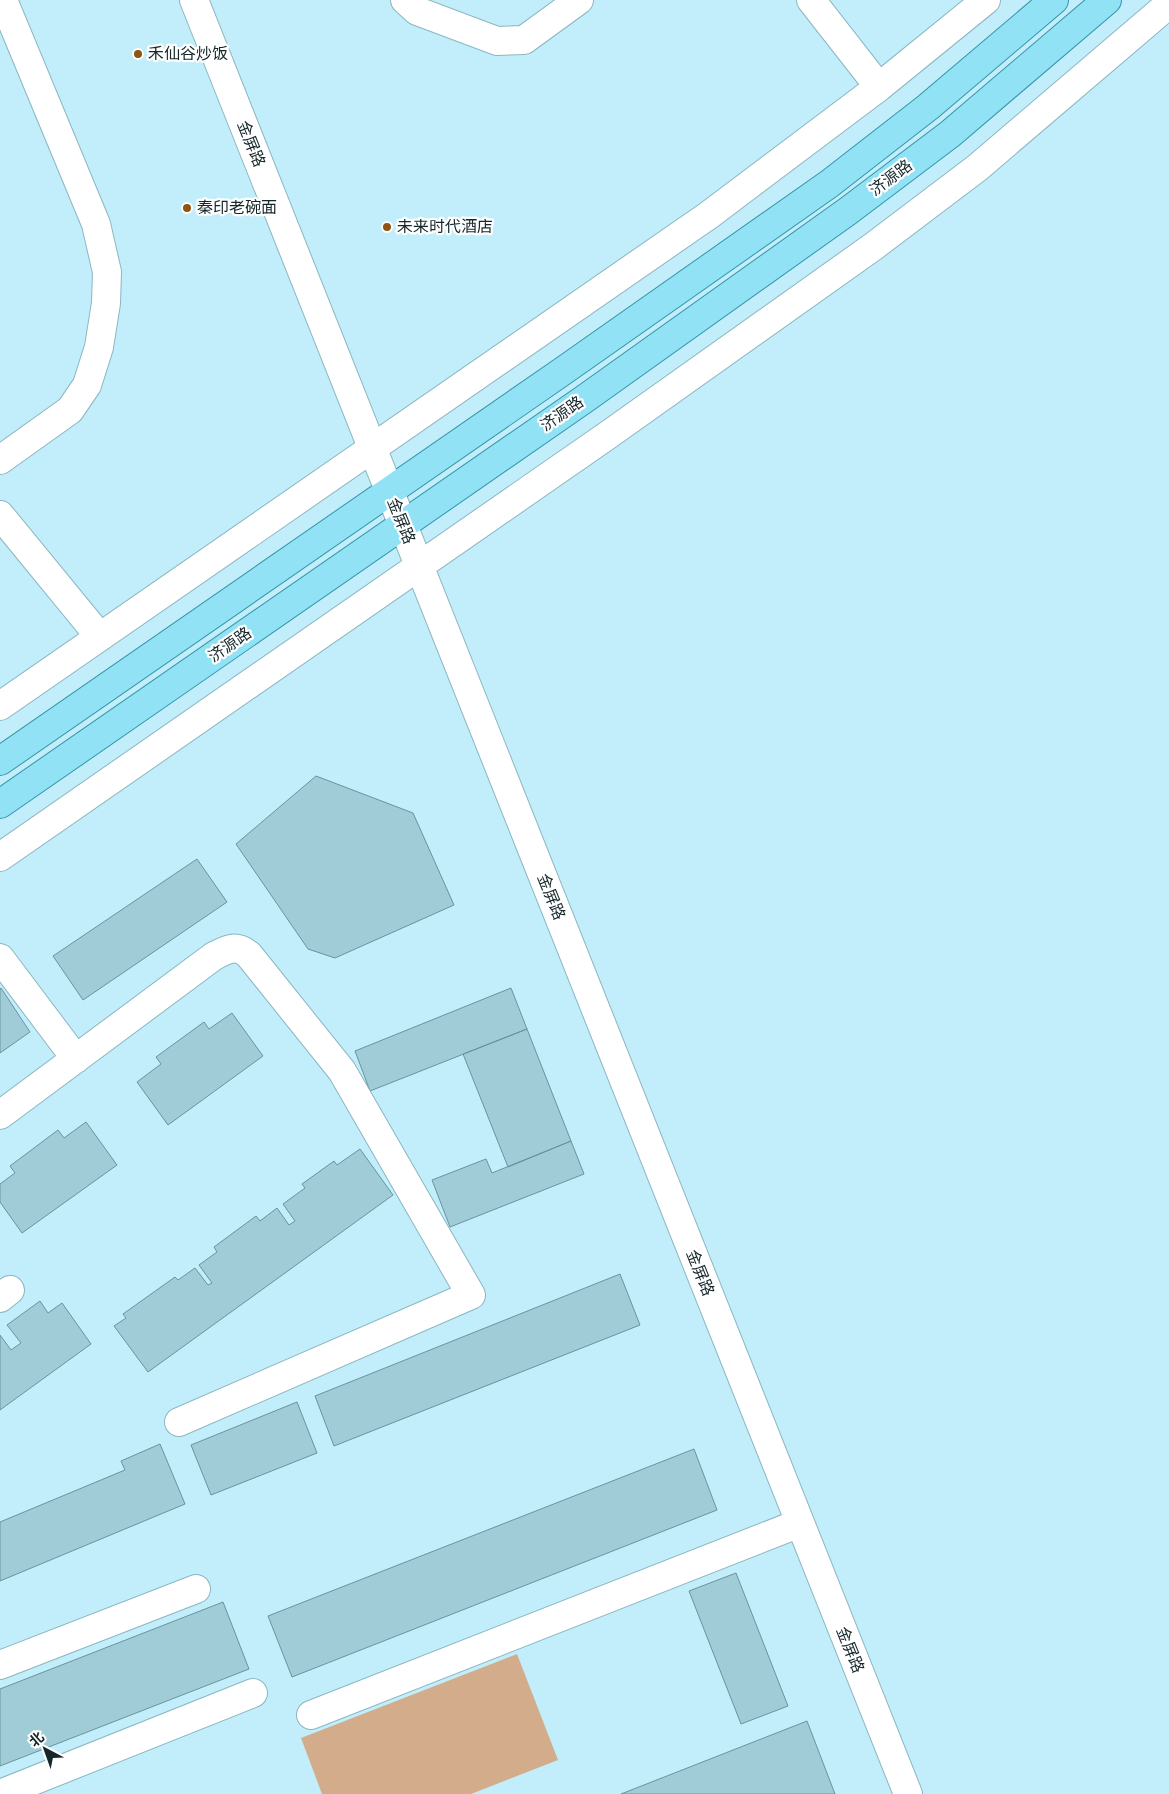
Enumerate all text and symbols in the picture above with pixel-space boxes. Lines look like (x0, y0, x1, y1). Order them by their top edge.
place label: 禾仙谷炒饭 (148, 43, 228, 65)
marker: 禾仙谷炒饭 (132, 48, 144, 60)
street label: 金屏路 (232, 118, 270, 170)
street label: 济源路 (865, 155, 917, 201)
place label: 秦印老碗面 (197, 197, 277, 219)
marker: 秦印老碗面 (181, 202, 193, 214)
place label: 未来时代酒店 (397, 216, 493, 238)
marker: 未来时代酒店 (381, 221, 393, 233)
street label: 济源路 (536, 391, 588, 437)
street label: 金屏路 (382, 495, 420, 547)
street label: 济源路 (204, 622, 256, 668)
street label: 金屏路 (532, 871, 570, 923)
street label: 金屏路 (681, 1247, 719, 1299)
street label: 金屏路 (831, 1624, 869, 1676)
north arrow (20, 1724, 70, 1774)
text: 北 (25, 1728, 48, 1751)

